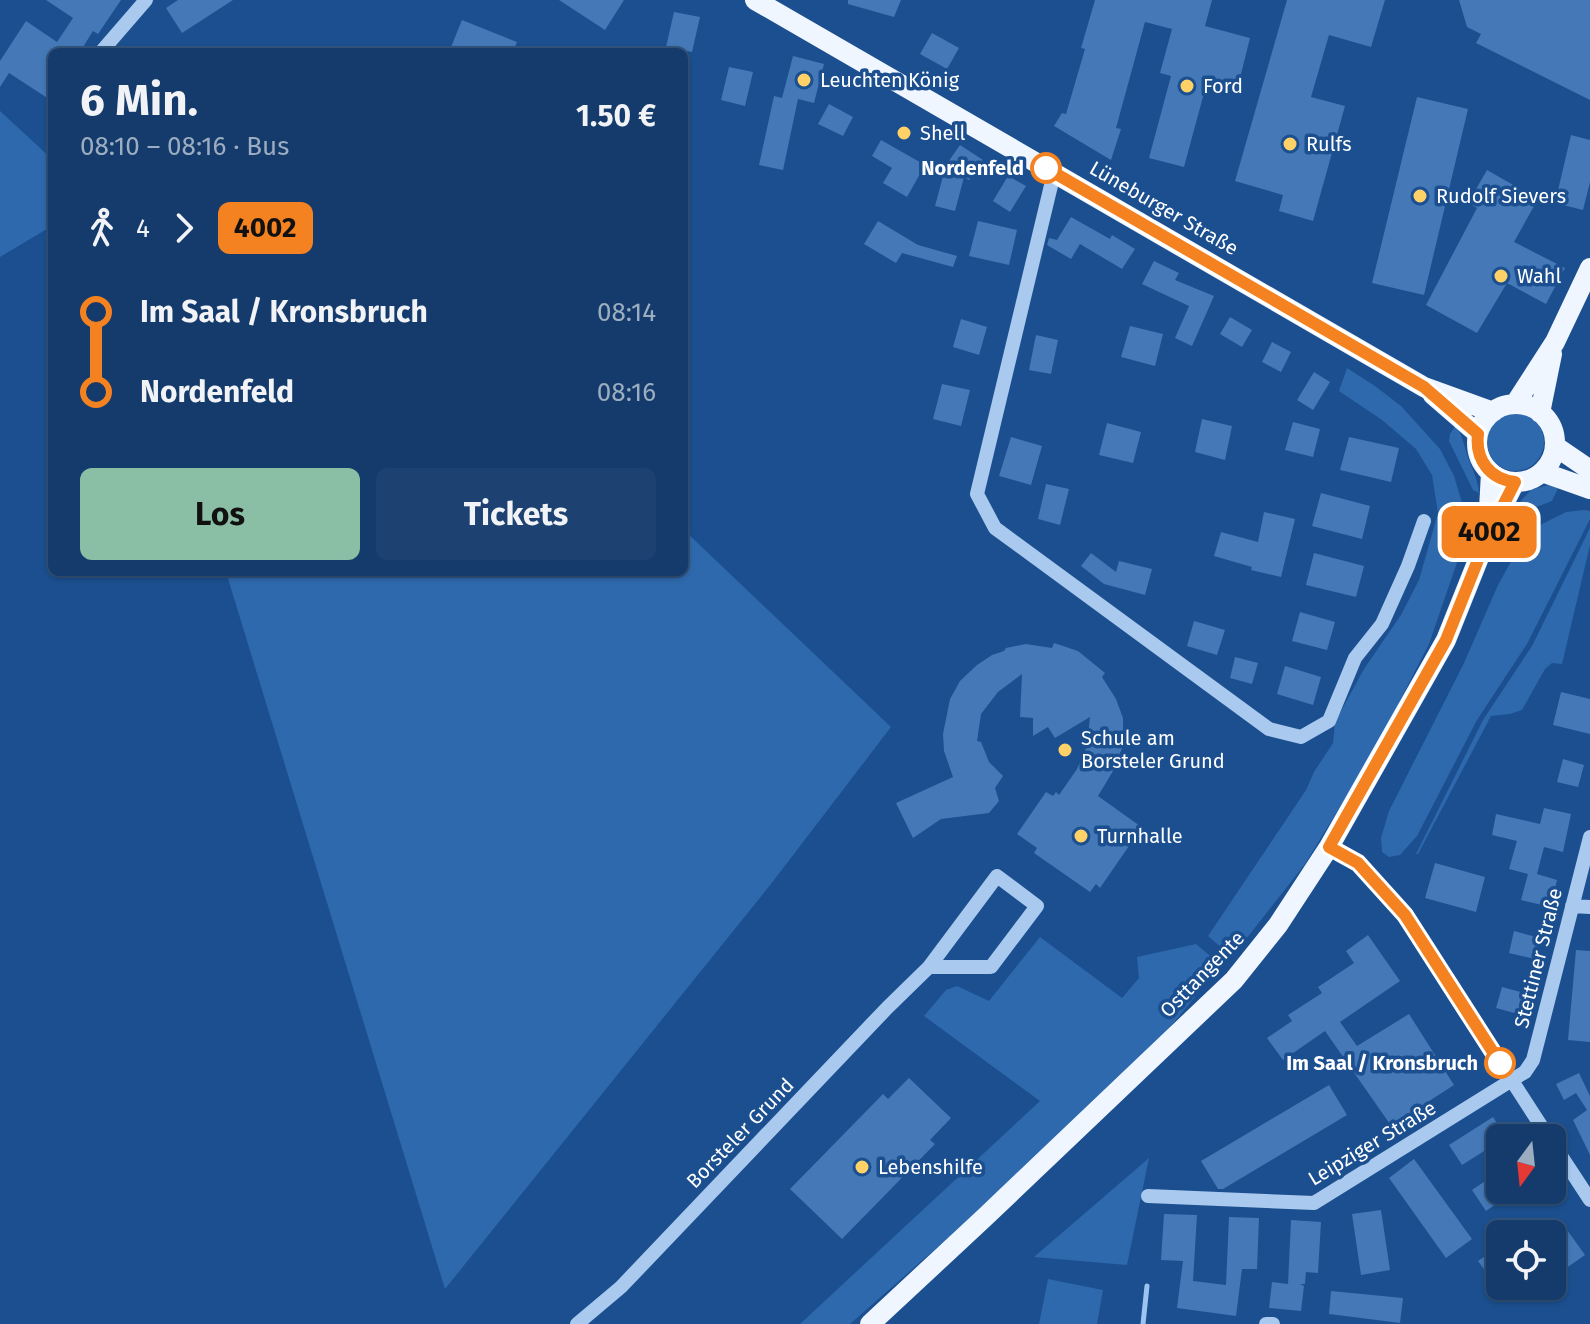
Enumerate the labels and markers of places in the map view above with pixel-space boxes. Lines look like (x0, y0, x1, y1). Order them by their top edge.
place label: Leuchten König (820, 68, 960, 92)
marker: Leuchten König (795, 71, 813, 89)
place label: Ford (1203, 74, 1243, 98)
marker: Ford (1178, 77, 1196, 95)
place label: Shell (920, 121, 965, 145)
marker: Shell (895, 124, 913, 142)
place label: Rulfs (1306, 132, 1352, 156)
marker: Rulfs (1281, 135, 1299, 153)
marker: Nordenfeld (1031, 153, 1061, 183)
place label: Nordenfeld (921, 156, 1024, 180)
place label: Rudolf Sievers (1436, 184, 1566, 208)
marker: Rudolf Sievers (1411, 187, 1429, 205)
place label: Wahl (1517, 264, 1562, 288)
marker: Wahl (1492, 267, 1510, 285)
place label: Schule am Borsteler Grund (1081, 726, 1225, 773)
marker: Schule am Borsteler Grund (1056, 741, 1074, 759)
place label: Turnhalle (1097, 824, 1183, 848)
marker: Turnhalle (1072, 827, 1090, 845)
marker: Im Saal / Kronsbruch (1485, 1048, 1515, 1078)
place label: Im Saal / Kronsbruch (1286, 1051, 1478, 1075)
place label: Lebenshilfe (878, 1155, 983, 1179)
marker: Lebenshilfe (853, 1158, 871, 1176)

